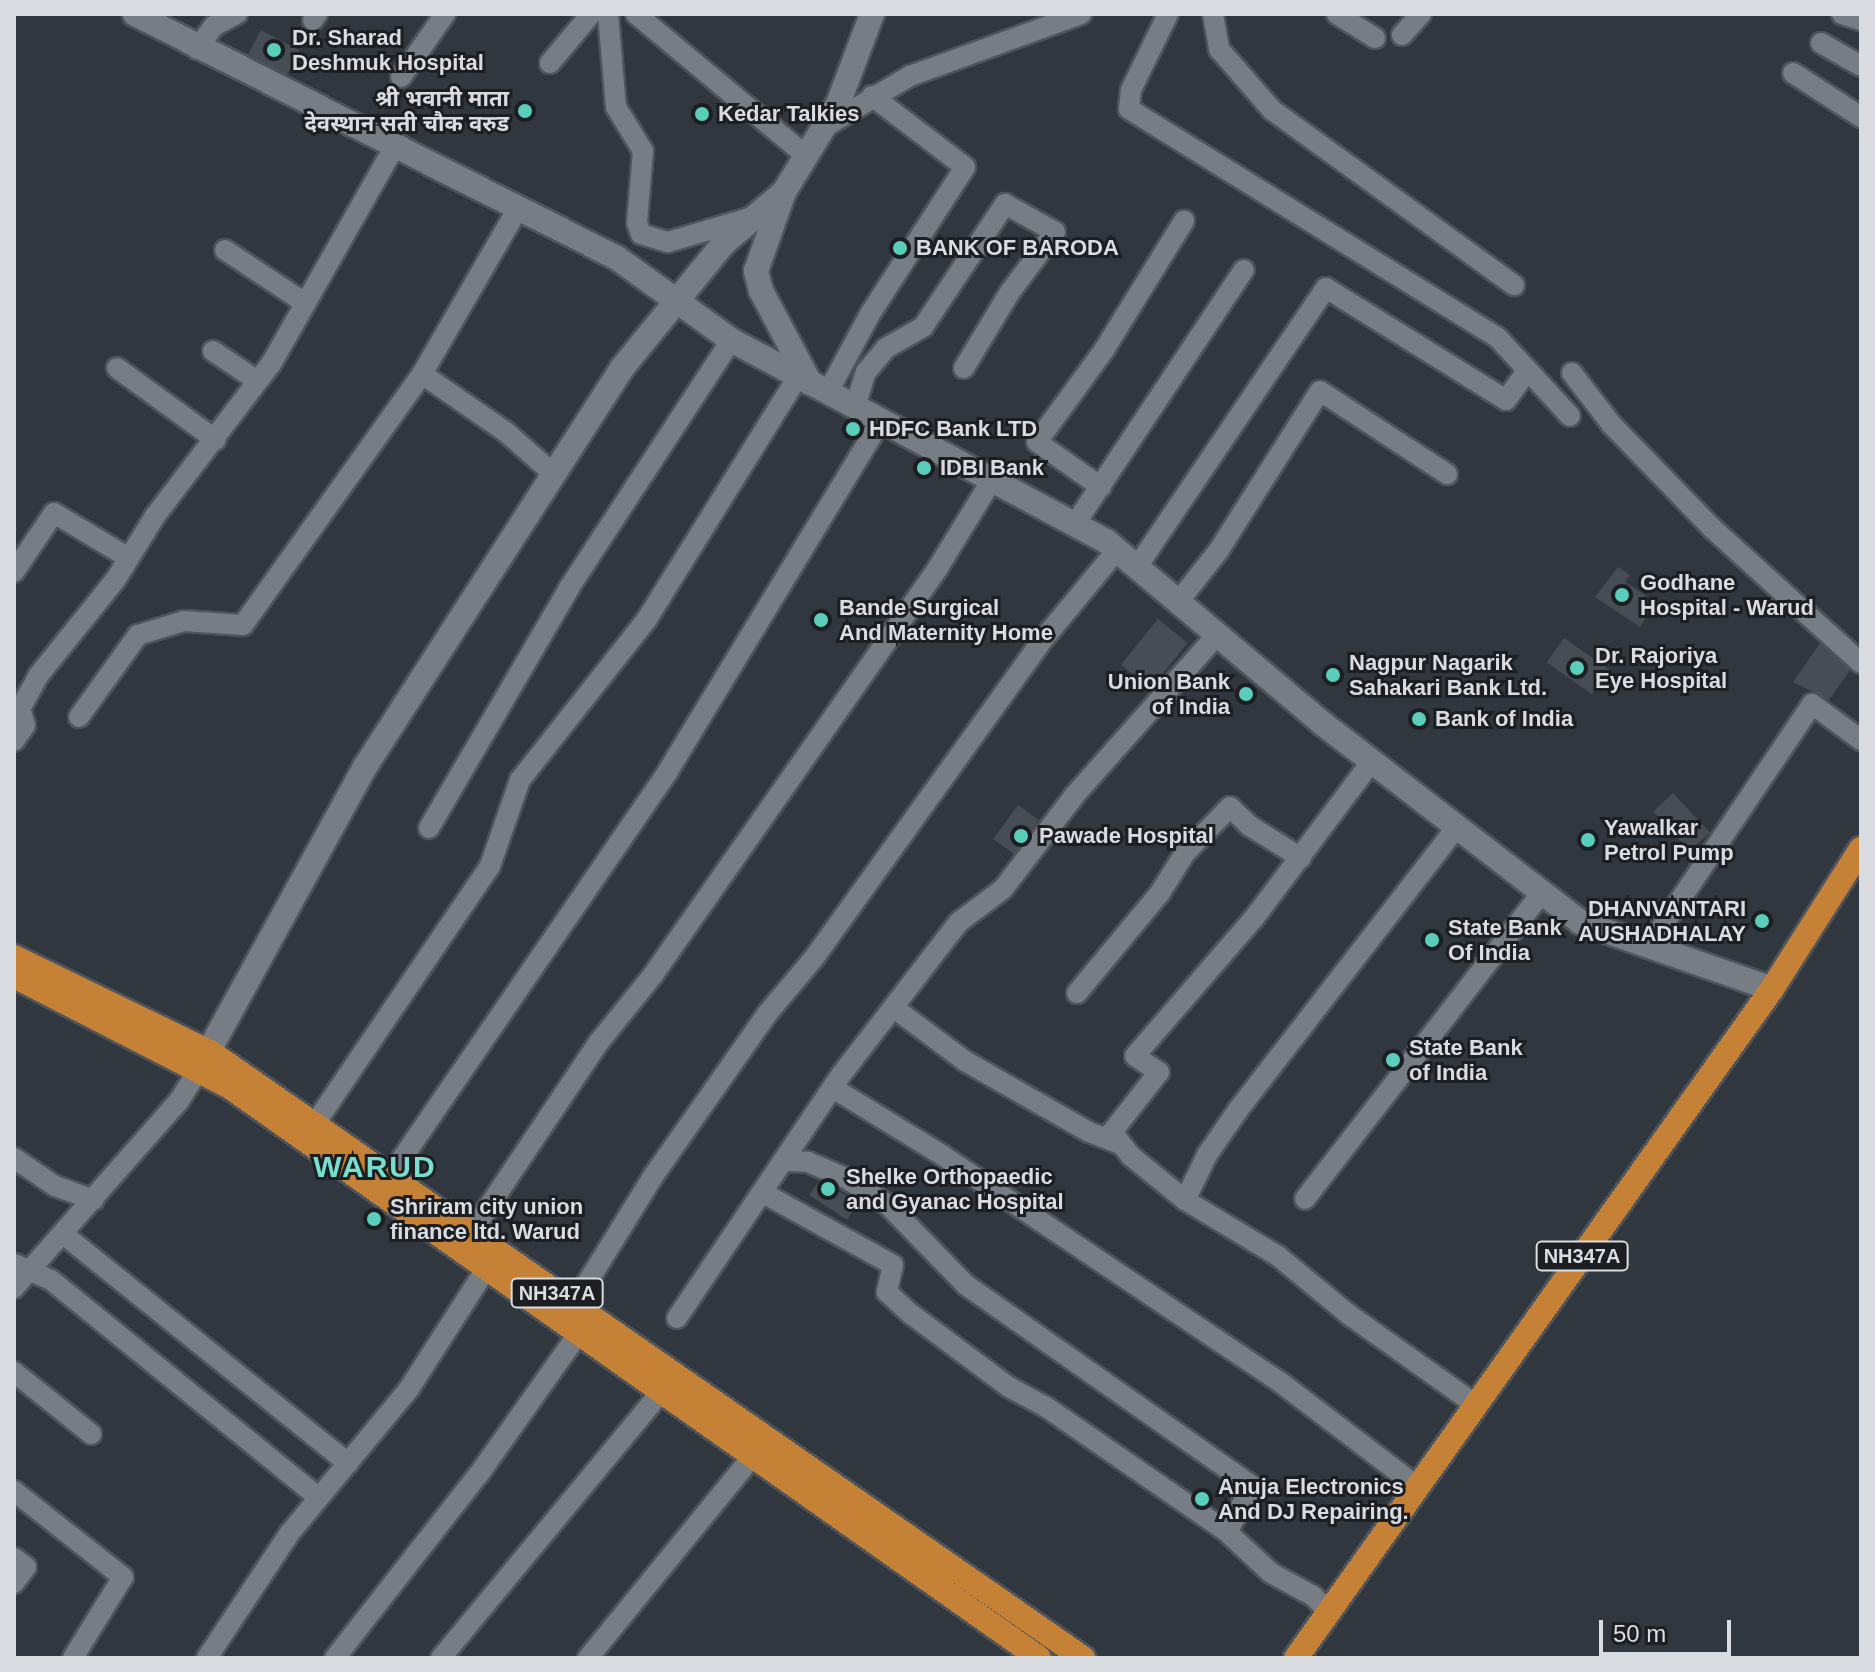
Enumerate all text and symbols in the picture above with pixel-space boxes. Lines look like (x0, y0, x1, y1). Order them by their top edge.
place label: Dr. Sharad Deshmuk Hospital (292, 24, 484, 76)
marker: Dr. Sharad Deshmuk Hospital (263, 39, 285, 61)
place label: श्री भवानी माता देवस्थान सती चौक वरुड (304, 85, 509, 136)
place label: Kedar Talkies (718, 101, 859, 127)
marker: श्री भवानी माता देवस्थान सती चौक वरुड (516, 102, 534, 120)
marker: Kedar Talkies (693, 105, 711, 123)
place label: BANK OF BARODA (916, 235, 1119, 261)
marker: BANK OF BARODA (891, 239, 909, 257)
place label: HDFC Bank LTD (869, 416, 1037, 442)
marker: HDFC Bank LTD (844, 420, 862, 438)
place label: IDBI Bank (940, 455, 1044, 481)
marker: IDBI Bank (915, 459, 933, 477)
place label: Godhane Hospital - Warud (1640, 569, 1814, 620)
marker: Godhane Hospital - Warud (1611, 584, 1633, 606)
place label: Bande Surgical And Maternity Home (839, 594, 1053, 646)
marker: Bande Surgical And Maternity Home (810, 609, 832, 631)
place label: Dr. Rajoriya Eye Hospital (1595, 642, 1727, 694)
place label: Nagpur Nagarik Sahakari Bank Ltd. (1349, 649, 1547, 700)
marker: Dr. Rajoriya Eye Hospital (1566, 657, 1588, 679)
marker: Nagpur Nagarik Sahakari Bank Ltd. (1324, 666, 1342, 684)
place label: Union Bank of India (1108, 668, 1230, 720)
marker: Union Bank of India (1237, 685, 1255, 703)
place label: Bank of India (1435, 706, 1573, 732)
marker: Bank of India (1410, 710, 1428, 728)
place label: Yawalkar Petrol Pump (1604, 814, 1734, 866)
place label: Pawade Hospital (1039, 823, 1214, 849)
marker: Pawade Hospital (1010, 825, 1032, 847)
marker: Yawalkar Petrol Pump (1579, 831, 1597, 849)
place label: DHANVANTARI AUSHADHALAY (1578, 895, 1746, 946)
marker: DHANVANTARI AUSHADHALAY (1753, 912, 1771, 930)
place label: State Bank Of India (1448, 914, 1562, 966)
marker: State Bank Of India (1423, 931, 1441, 949)
place label: State Bank of India (1409, 1034, 1523, 1086)
marker: State Bank of India (1384, 1051, 1402, 1069)
district label: WARUD (313, 1149, 437, 1185)
place label: Shelke Orthopaedic and Gyanac Hospital (846, 1163, 1064, 1214)
marker: Shelke Orthopaedic and Gyanac Hospital (817, 1178, 839, 1200)
place label: Shriram city union finance ltd. Warud (390, 1193, 583, 1244)
marker: Shriram city union finance ltd. Warud (365, 1210, 383, 1228)
road number: NH347A (1534, 1240, 1630, 1272)
road number: NH347A (509, 1277, 605, 1309)
place label: Anuja Electronics And DJ Repairing. (1218, 1473, 1409, 1524)
marker: Anuja Electronics And DJ Repairing. (1193, 1490, 1211, 1508)
scale bar (1603, 1604, 1735, 1654)
text: 50 m (1613, 1620, 1666, 1647)

